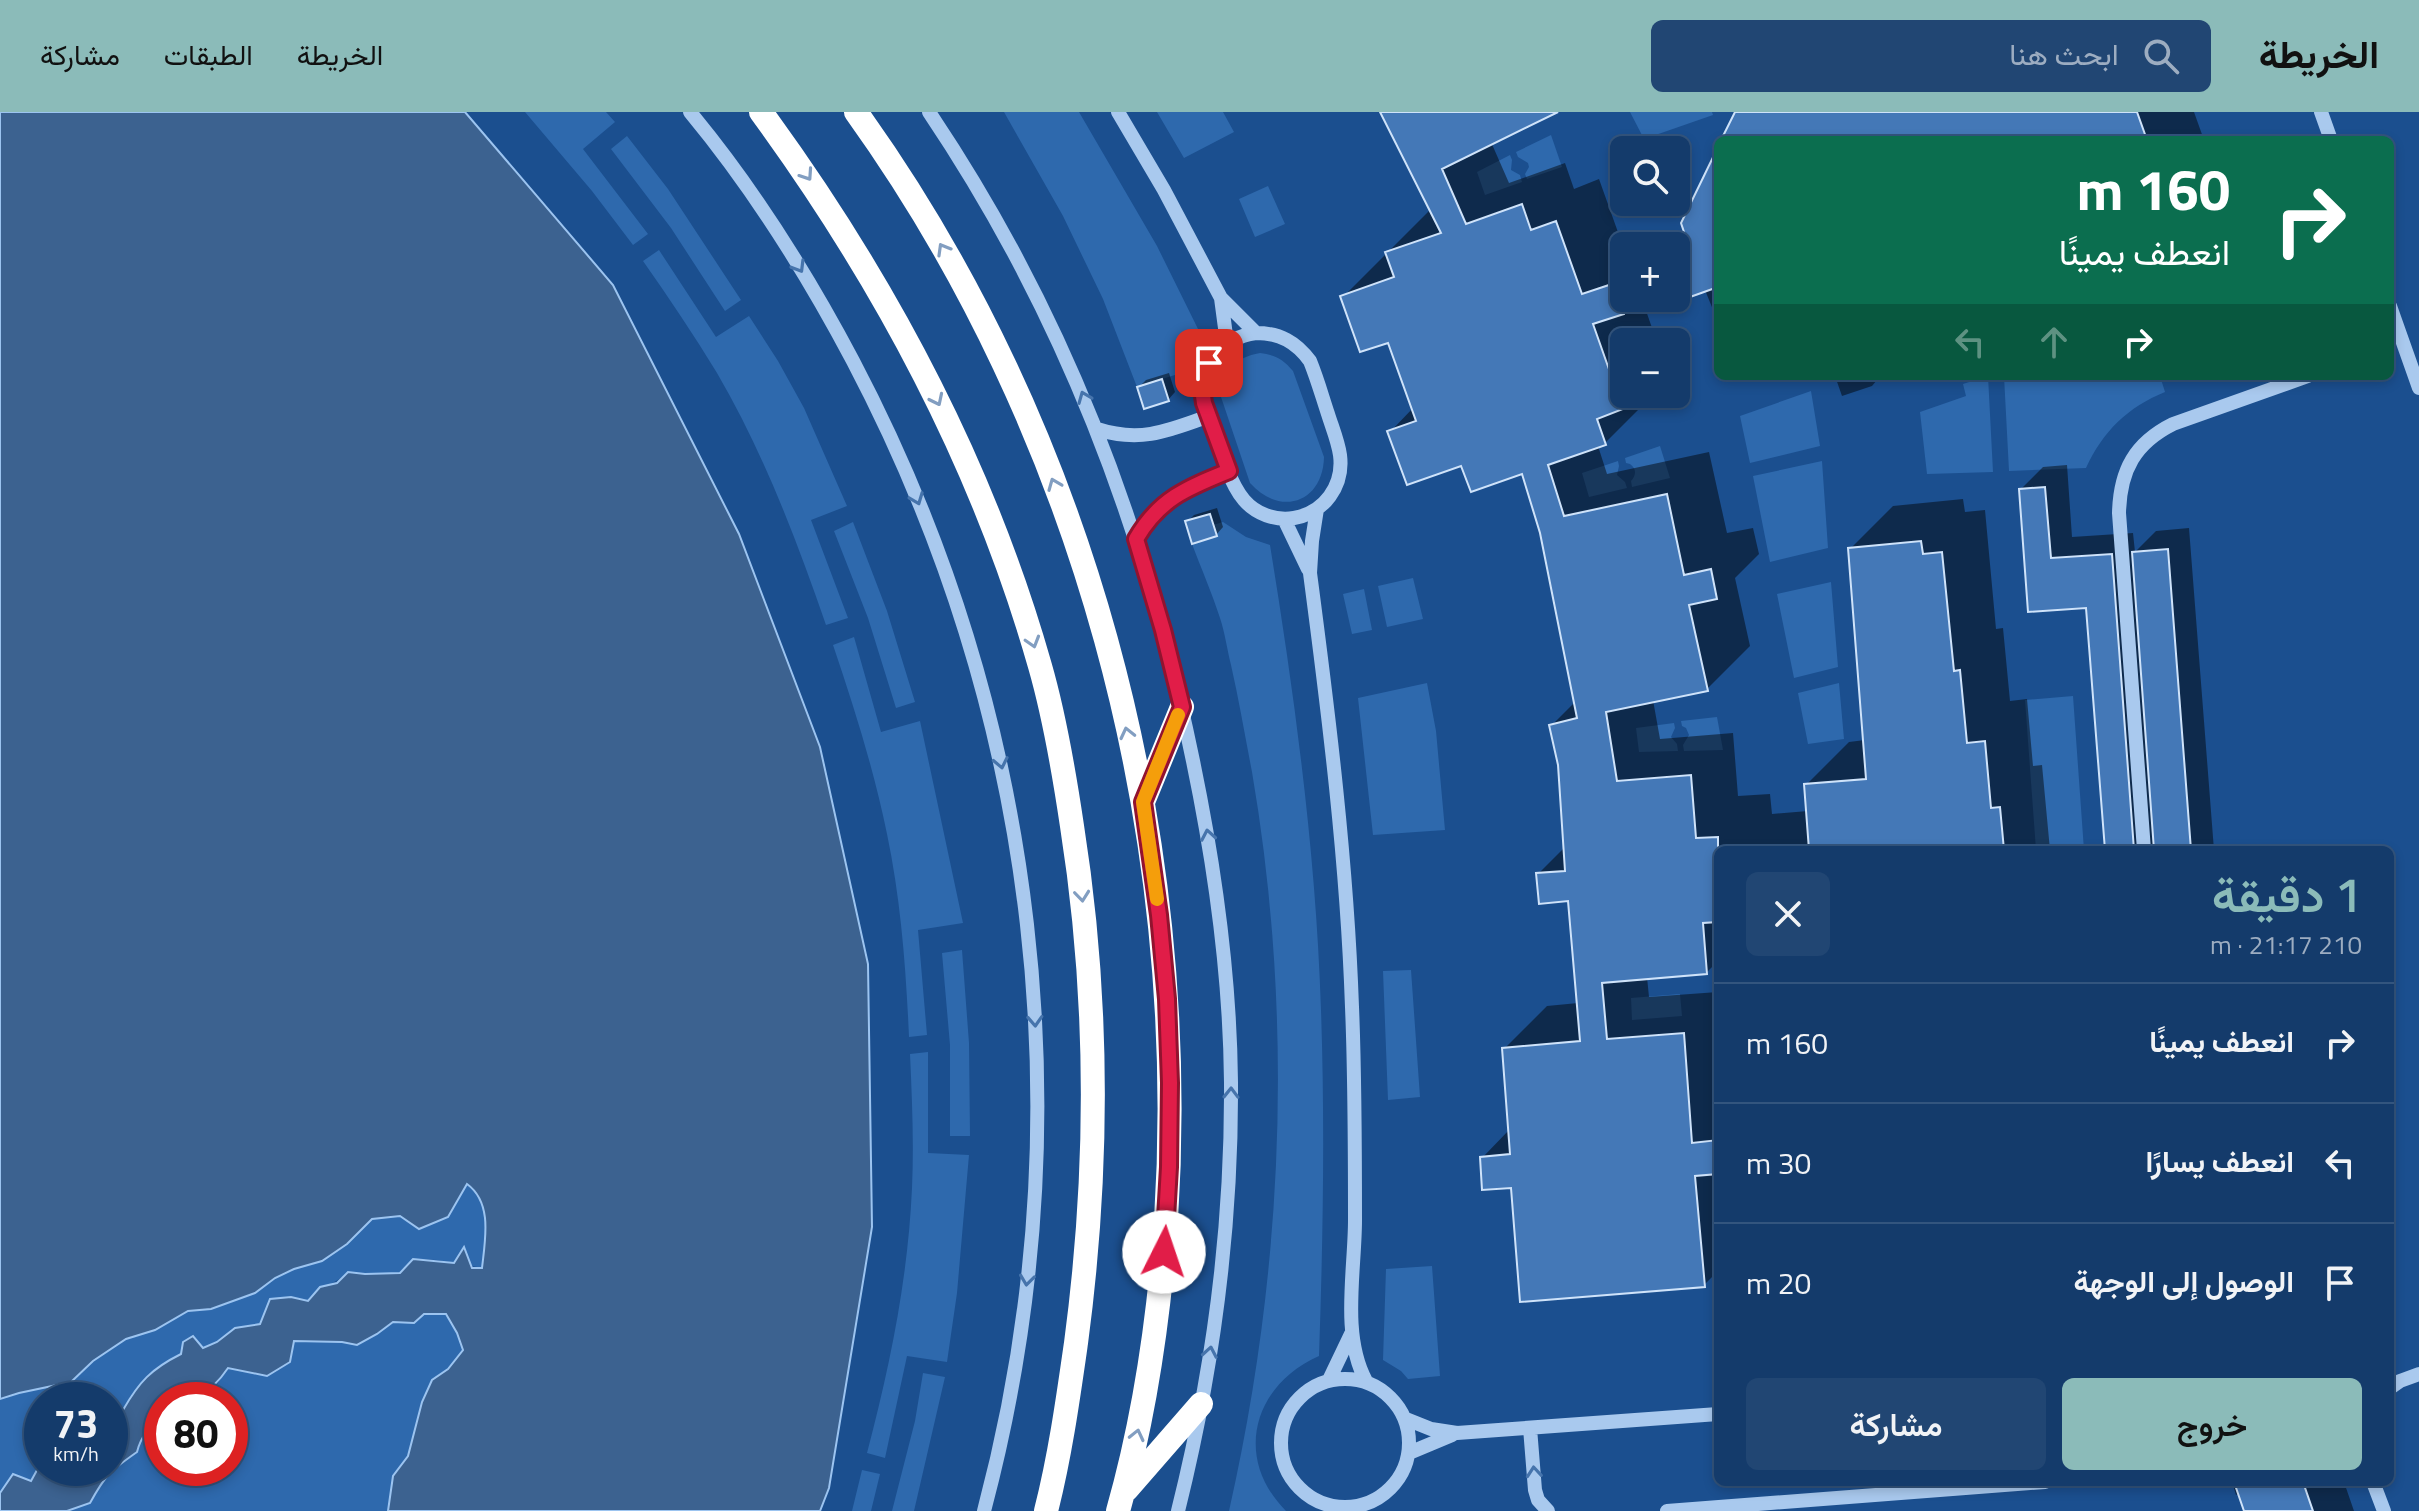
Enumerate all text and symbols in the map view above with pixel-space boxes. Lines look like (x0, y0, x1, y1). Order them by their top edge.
search box (1651, 20, 2211, 92)
text: الخريطة (2259, 25, 2379, 83)
text: ابحث هنا (2009, 31, 2119, 77)
text: مشاركة (40, 33, 120, 76)
text: الطبقات (164, 33, 253, 76)
text: الخريطة (297, 33, 383, 76)
icon: search (2139, 34, 2183, 78)
map controls (1610, 136, 1690, 408)
button: search (1610, 136, 1690, 216)
text: 160 m (2077, 147, 2230, 232)
one-way arrow (797, 167, 812, 181)
icon: right (2258, 168, 2362, 272)
text: انعطف يمينًا (2059, 224, 2230, 279)
button: + (1610, 232, 1690, 312)
one-way arrow (937, 243, 953, 258)
one-way arrow (790, 258, 805, 273)
icon: left (1948, 320, 1992, 364)
icon: ahead (2032, 320, 2076, 364)
icon: right (2116, 320, 2160, 364)
button: − (1610, 328, 1690, 408)
pin (1175, 329, 1243, 397)
icon: arrive (1187, 341, 1231, 385)
one-way arrow (1077, 391, 1093, 405)
one-way arrow (927, 392, 943, 407)
one-way arrow (1048, 478, 1064, 492)
one-way arrow (907, 491, 924, 505)
one-way arrow (1024, 634, 1040, 648)
one-way arrow (1120, 727, 1137, 740)
one-way arrow (992, 756, 1009, 770)
one-way arrow (1200, 828, 1217, 841)
text: 1 دقيقة (2212, 858, 2362, 931)
button: close (1746, 872, 1830, 956)
one-way arrow (1073, 890, 1090, 903)
text: 210 m · 21:17 (2210, 925, 2362, 964)
one-way arrow (1027, 1015, 1044, 1028)
text: انعطف يمينًا (2149, 1018, 2294, 1064)
text: 160 m (1746, 1020, 1828, 1066)
icon: right (2318, 1021, 2362, 1065)
one-way arrow (1222, 1086, 1239, 1099)
text: انعطف يسارًا (2145, 1138, 2294, 1184)
text: 30 m (1746, 1140, 1811, 1186)
icon: left (2318, 1141, 2362, 1185)
position arrow (1122, 1210, 1206, 1294)
text: الوصول إلى الوجهة (2073, 1258, 2294, 1304)
text: 20 m (1746, 1260, 1811, 1306)
icon: arrive (2318, 1261, 2362, 1305)
one-way arrow (1019, 1274, 1036, 1287)
one-way arrow (1200, 1345, 1217, 1359)
button: مشاركة (1746, 1378, 2046, 1470)
button: خروج (2062, 1378, 2362, 1470)
speed limit sign: 80 (144, 1382, 248, 1486)
text: 73 (54, 1393, 98, 1454)
one-way arrow (1128, 1429, 1145, 1443)
text: km/h (53, 1438, 99, 1469)
one-way arrow (1526, 1465, 1543, 1478)

